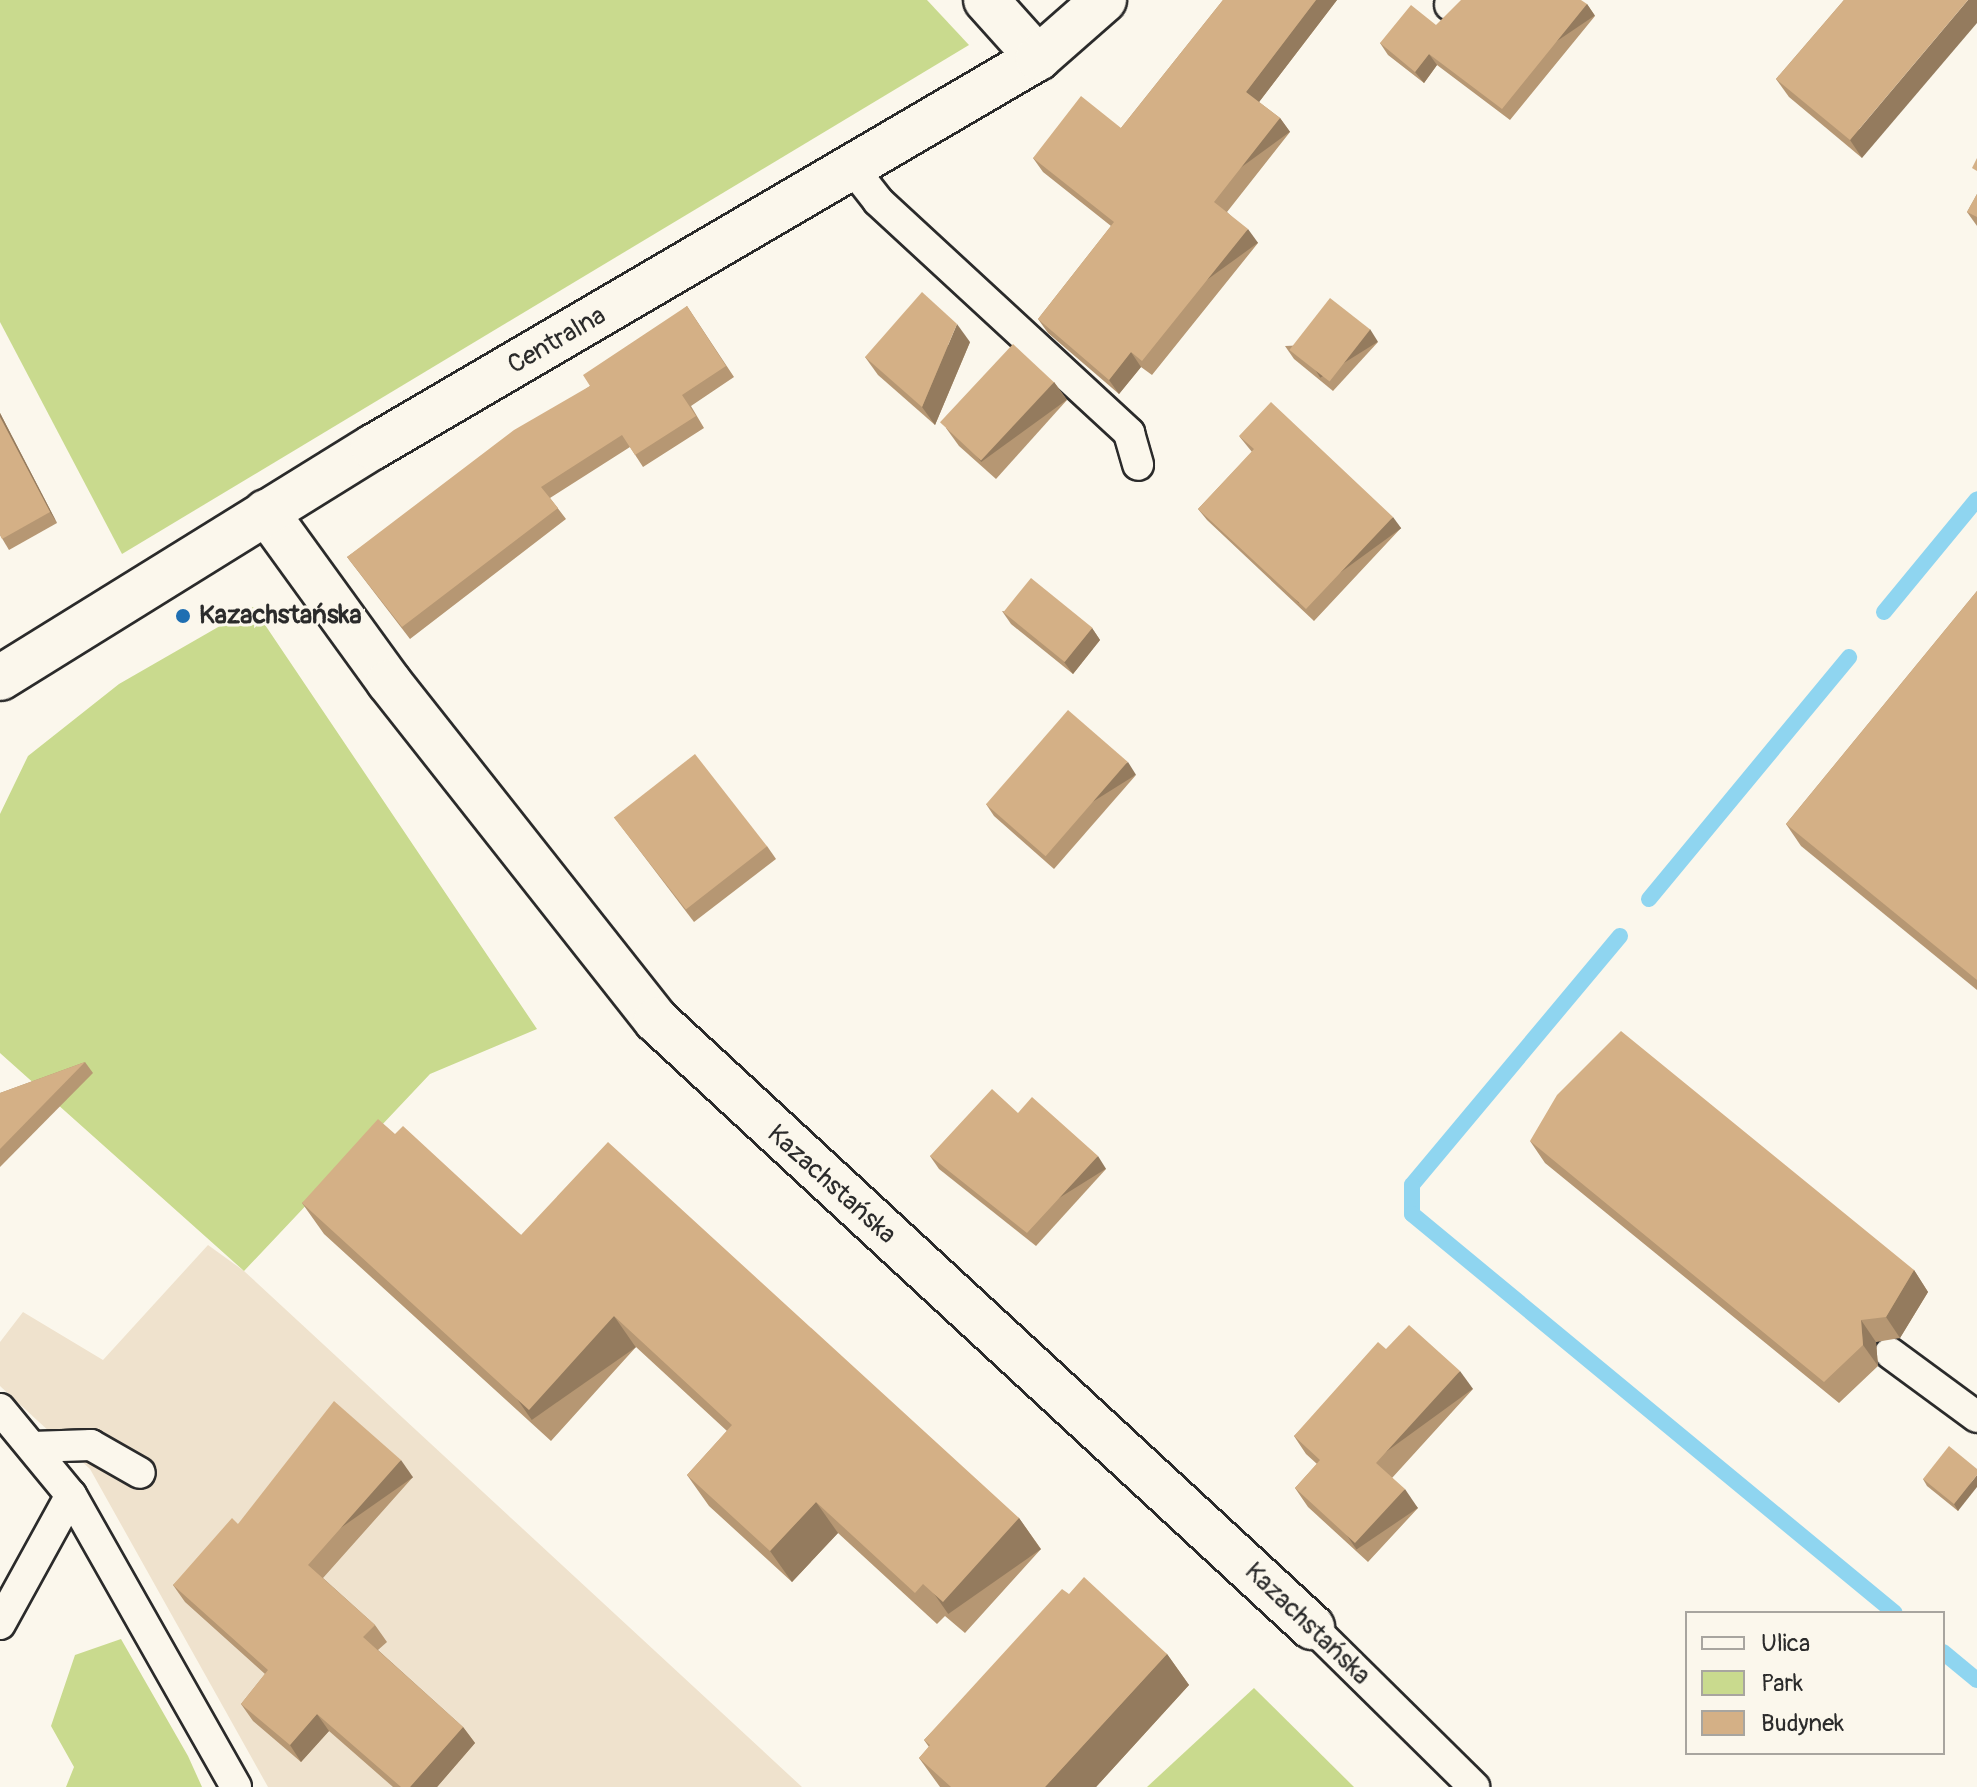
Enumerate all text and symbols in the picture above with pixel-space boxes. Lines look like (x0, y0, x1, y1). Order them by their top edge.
street label: Centralna (503, 301, 611, 381)
place label: Kazachstańska (199, 600, 362, 632)
marker: Kazachstańska (174, 607, 192, 625)
street label: Kazachstańska (760, 1119, 902, 1251)
street label: Kazachstańska (1238, 1556, 1376, 1692)
legend (1685, 1611, 1945, 1755)
text: Ulica (1761, 1629, 1810, 1658)
text: Park (1761, 1669, 1803, 1698)
text: Budynek (1761, 1709, 1844, 1738)

